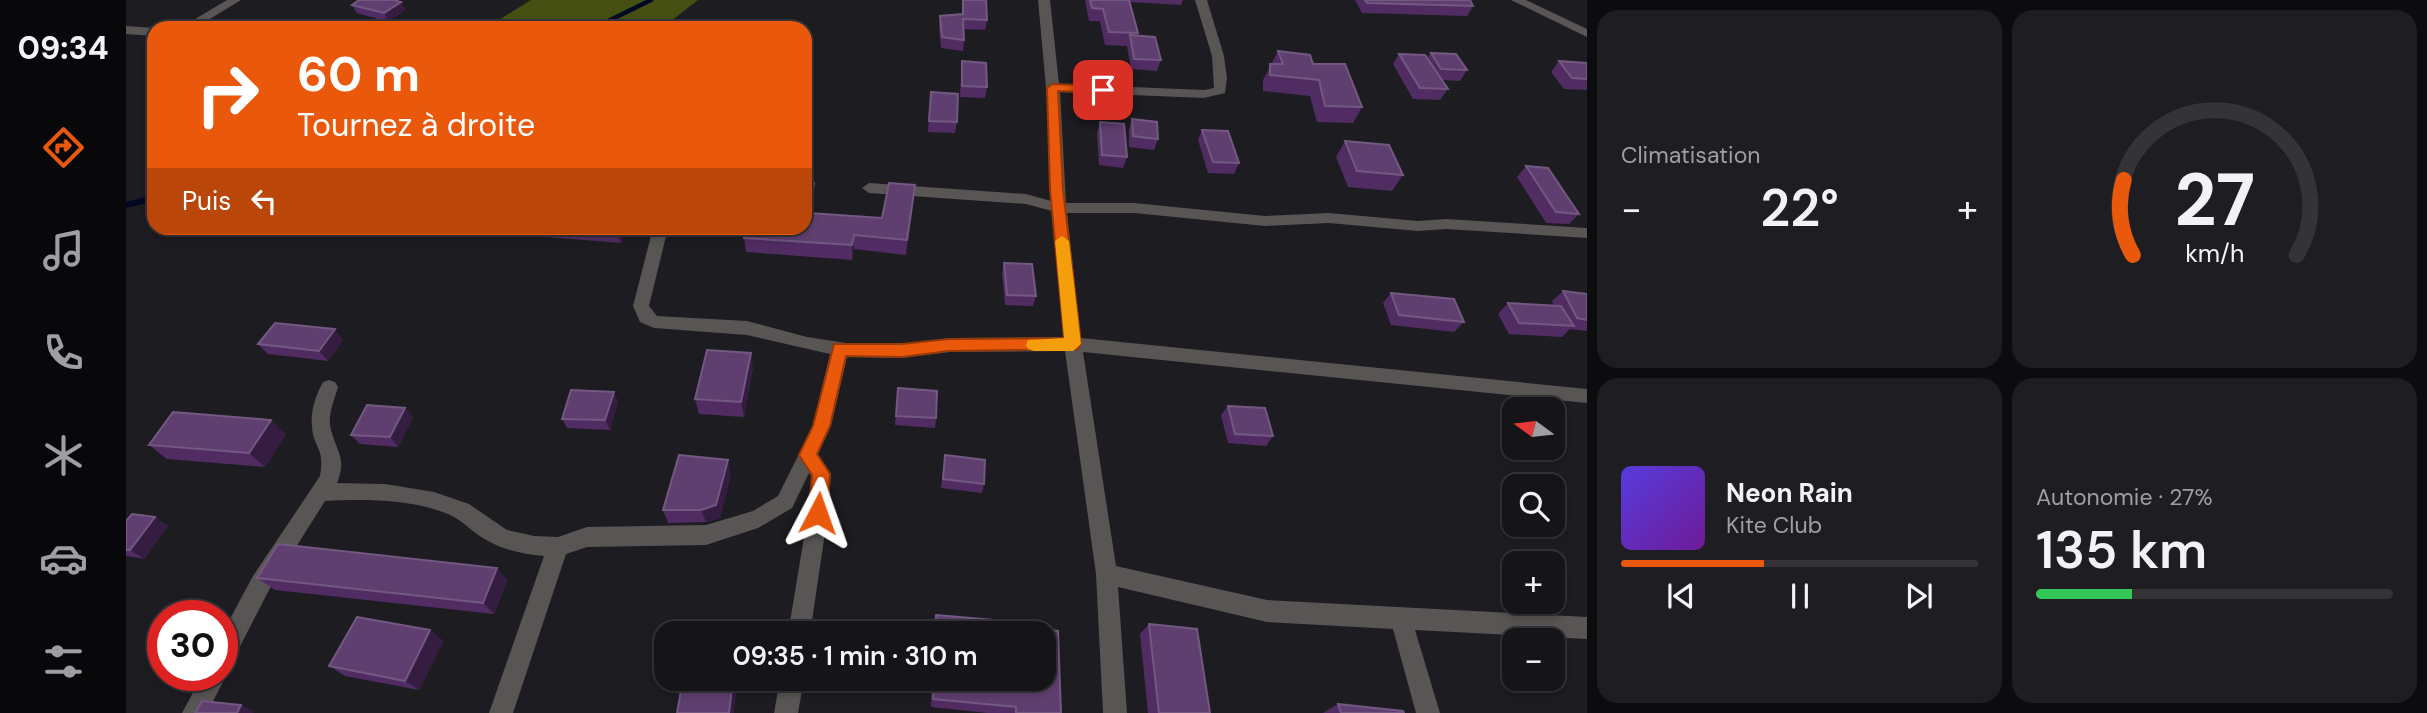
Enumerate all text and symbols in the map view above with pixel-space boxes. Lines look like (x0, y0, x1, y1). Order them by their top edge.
text: 09:34 (17, 27, 109, 69)
text: 60 m (297, 42, 420, 106)
icon: right (182, 49, 273, 140)
pin (1073, 60, 1133, 120)
icon: arrive (1084, 71, 1122, 109)
text: Tournez à droite (297, 104, 535, 146)
icon: directions (39, 123, 88, 172)
text: Climatisation (1621, 140, 1760, 170)
text: 27 (2174, 153, 2255, 248)
text: 22° (1760, 174, 1839, 242)
icon: left (245, 182, 283, 220)
text: Puis (182, 184, 231, 218)
text: − (1621, 184, 1642, 234)
text: + (1957, 184, 1978, 234)
icon: music (39, 226, 88, 275)
text: km/h (2185, 237, 2244, 270)
icon: phone (39, 328, 88, 377)
north arrow (1502, 397, 1564, 460)
map controls (1502, 397, 1565, 691)
icon: climate (39, 431, 88, 480)
button: search (1502, 474, 1565, 537)
position arrow (781, 476, 855, 550)
text: Neon Rain (1726, 476, 1853, 510)
text: Autonomie · 27% (2036, 482, 2212, 512)
text: Kite Club (1726, 510, 1822, 540)
text: 135 km (2036, 516, 2207, 584)
icon: car (39, 534, 88, 583)
button: + (1502, 551, 1565, 614)
icon: previous (1662, 577, 1700, 615)
icon: pause (1781, 577, 1819, 615)
icon: next (1900, 577, 1938, 615)
speed limit sign: 30 (147, 600, 238, 691)
button: − (1502, 628, 1565, 691)
icon: filters (39, 637, 88, 686)
text: 09:35 · 1 min · 310 m (732, 639, 978, 673)

